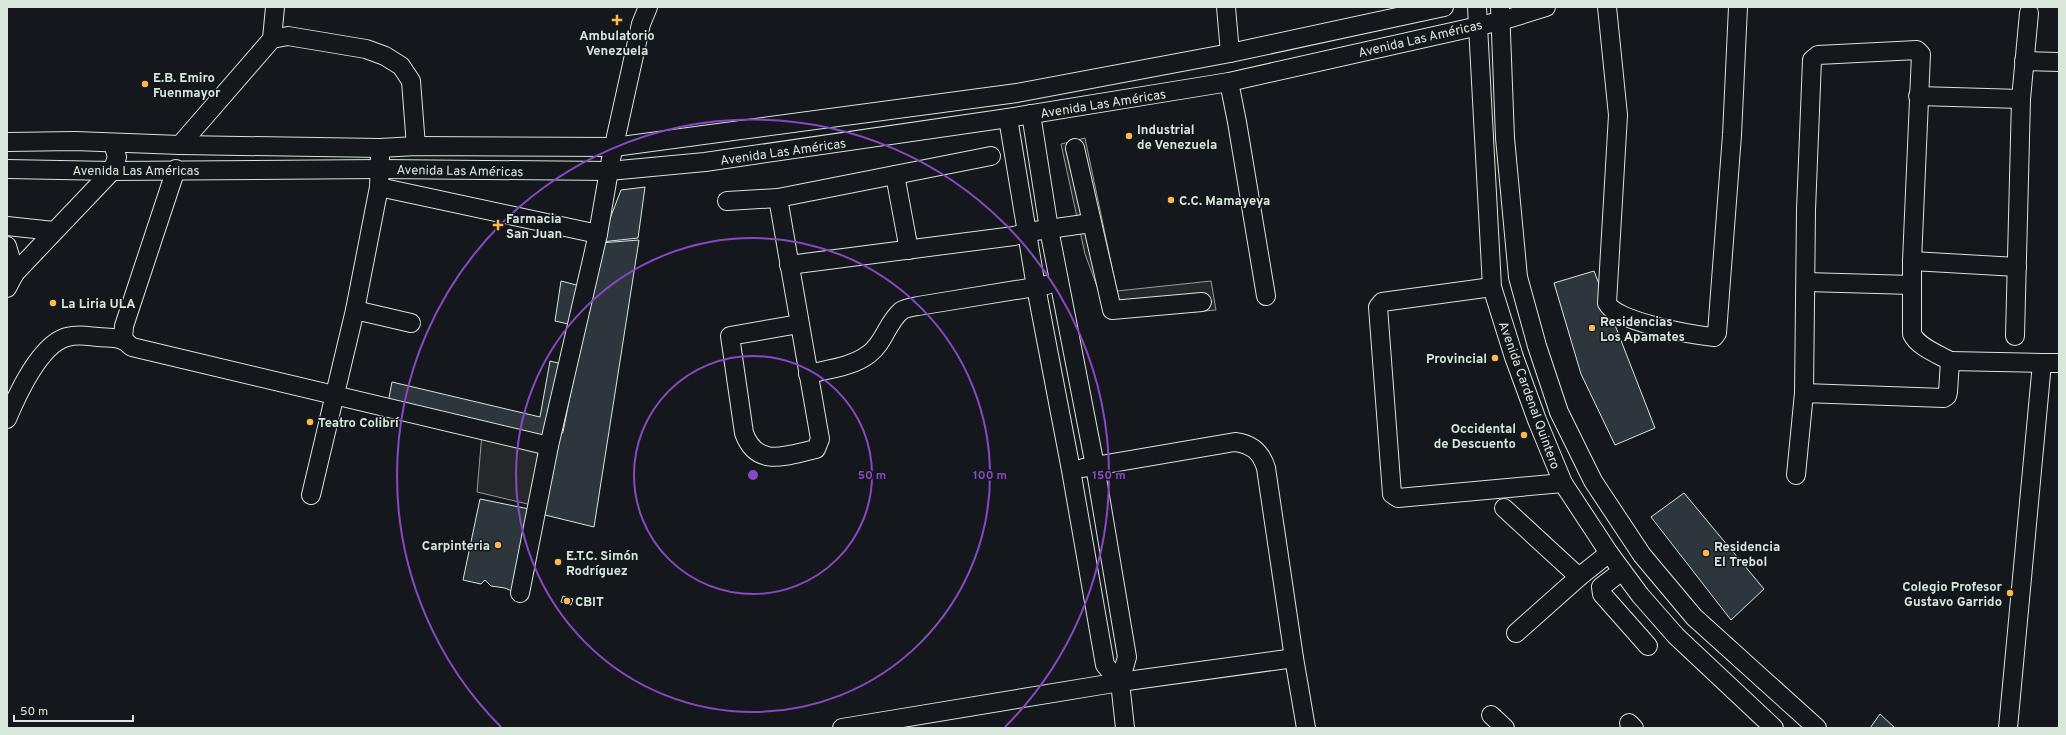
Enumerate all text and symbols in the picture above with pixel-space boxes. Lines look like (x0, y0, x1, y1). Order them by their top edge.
marker: Ambulatorio Venezuela (611, 14, 623, 26)
street label: Avenida Las Américas (1357, 18, 1484, 62)
place label: Ambulatorio Venezuela (579, 29, 655, 60)
place label: E.B. Emiro Fuenmayor (153, 71, 221, 102)
marker: E.B. Emiro Fuenmayor (140, 79, 150, 89)
street label: Avenida Las Américas (1039, 87, 1167, 123)
place label: Industrial de Venezuela (1137, 123, 1217, 154)
marker: Industrial de Venezuela (1124, 131, 1134, 141)
street label: Avenida Las Américas (719, 136, 847, 170)
street label: Avenida Las Américas (396, 163, 524, 181)
street label: Avenida Las Américas (72, 164, 200, 180)
place label: C.C. Mamayeya (1179, 194, 1270, 210)
marker: C.C. Mamayeya (1166, 195, 1176, 205)
place label: Farmacia San Juan (506, 212, 562, 243)
marker: Farmacia San Juan (493, 220, 503, 230)
place label: La Liria ULA (61, 297, 136, 313)
marker: La Liria ULA (48, 298, 58, 308)
place label: Residencias Los Apamates (1600, 315, 1685, 346)
street label: Avenida Cardenal Quintero (1494, 320, 1562, 472)
marker: Residencias Los Apamates (1587, 323, 1597, 333)
place label: Provincial (1426, 352, 1487, 368)
marker: Provincial (1490, 353, 1500, 363)
place label: Teatro Colibrí (318, 416, 400, 432)
marker: Teatro Colibrí (305, 417, 315, 427)
place label: Occidental de Descuento (1434, 422, 1516, 453)
marker: Occidental de Descuento (1519, 430, 1529, 440)
centre of rings (746, 468, 760, 482)
text: 50 m (858, 468, 886, 484)
text: 100 m (973, 468, 1007, 484)
text: 150 m (1092, 468, 1126, 484)
place label: Carpinteria (422, 539, 490, 555)
marker: Carpinteria (493, 540, 503, 550)
place label: Residencia El Trebol (1714, 540, 1780, 571)
marker: Residencia El Trebol (1701, 548, 1711, 558)
place label: E.T.C. Simón Rodríguez (566, 549, 638, 580)
marker: E.T.C. Simón Rodríguez (553, 557, 563, 567)
place label: Colegio Profesor Gustavo Garrido (1902, 580, 2003, 611)
marker: Colegio Profesor Gustavo Garrido (2005, 588, 2015, 598)
place label: CBIT (575, 595, 604, 611)
marker: CBIT (562, 596, 572, 606)
scale bar (14, 697, 133, 723)
text: 50 m (20, 704, 48, 720)

